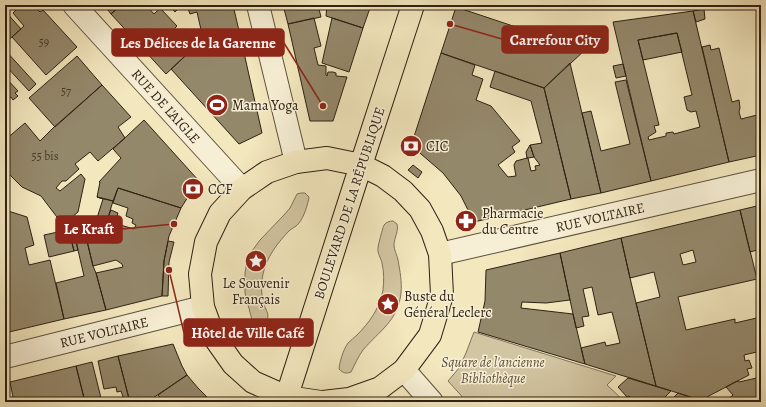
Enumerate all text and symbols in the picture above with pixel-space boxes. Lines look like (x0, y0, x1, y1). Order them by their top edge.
callout: Carrefour City (502, 26, 608, 53)
callout: Les Délices de la Garenne (112, 29, 284, 56)
text: Carrefour City (510, 30, 601, 50)
text: Les Délices de la Garenne (120, 33, 276, 53)
house number: 59 (39, 34, 49, 50)
street label: RUE DE L'AIGLE (127, 65, 204, 148)
house number: 57 (61, 83, 72, 99)
sports icon: Mama Yoga (204, 92, 230, 118)
place label: Mama Yoga (232, 96, 299, 115)
street label: BOULEVARD DE LA RÉPUBLIQUE (309, 105, 390, 302)
bank icon: CIC (398, 133, 424, 159)
place label: CIC (426, 137, 449, 156)
house number: 55 bis (31, 148, 59, 164)
bank icon: CCF (180, 176, 206, 202)
place label: CCF (208, 180, 233, 199)
street label: RUE VOLTAIRE (554, 198, 646, 237)
place label: Pharmacie du Centre (482, 204, 543, 239)
pharmacy icon: Pharmacie du Centre (453, 208, 479, 234)
callout: Le Kraft (56, 216, 122, 243)
text: Le Kraft (64, 219, 114, 239)
place icon: Le Souvenir Français (243, 248, 269, 274)
place label: Le Souvenir Français (222, 274, 290, 309)
place label: Buste du Général Leclerc (404, 287, 491, 322)
place icon: Buste du Général Leclerc (375, 291, 401, 317)
street label: RUE VOLTAIRE (58, 312, 150, 353)
callout: Hôtel de Ville Café (184, 319, 313, 346)
text: Hôtel de Ville Café (191, 323, 305, 343)
park label: Square de l'ancienne Bibliothèque (441, 353, 545, 388)

